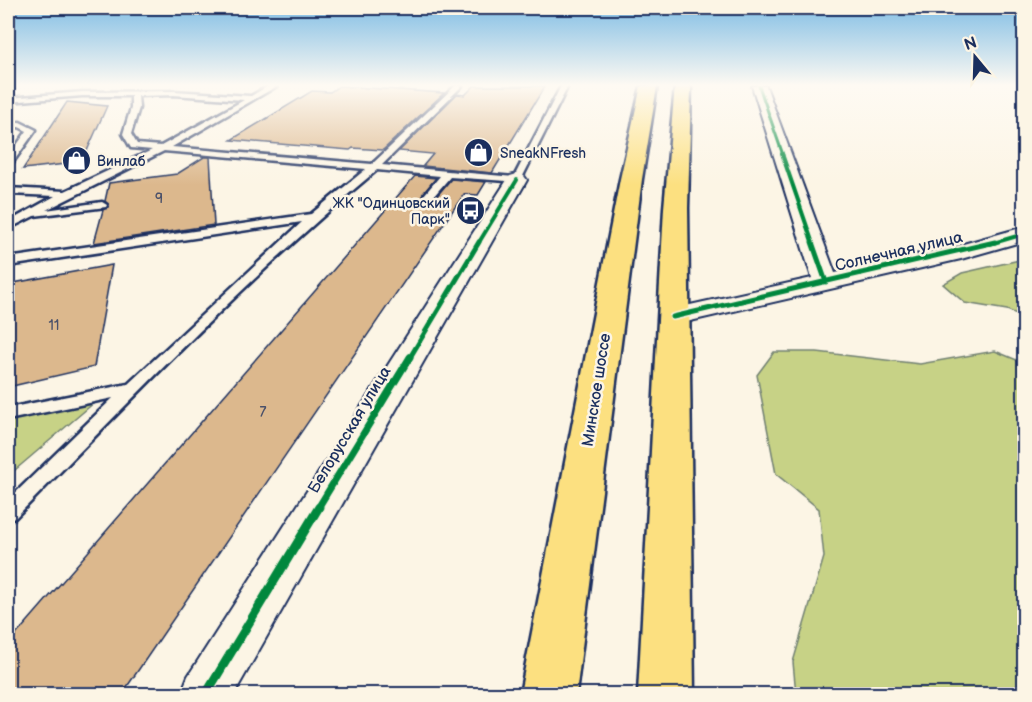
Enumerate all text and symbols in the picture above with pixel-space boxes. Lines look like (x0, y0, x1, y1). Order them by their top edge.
north arrow (945, 27, 1005, 87)
text: N (962, 33, 979, 55)
shop icon: SneakNFresh (463, 137, 495, 169)
shop icon: Винлаб (60, 145, 92, 177)
place label: SneakNFresh (500, 145, 586, 162)
place label: Винлаб (97, 153, 146, 170)
house number: 9 (155, 190, 163, 207)
place label: ЖК "Одинцовский Парк" (332, 195, 450, 228)
bus stop icon: ЖК "Одинцовский Парк" (455, 195, 487, 227)
street label: Солнечная улица (833, 228, 965, 276)
house number: 11 (49, 317, 59, 334)
street label: Минское шоссе (579, 332, 615, 448)
street label: Белорусская улица (305, 363, 396, 497)
house number: 7 (260, 404, 267, 421)

